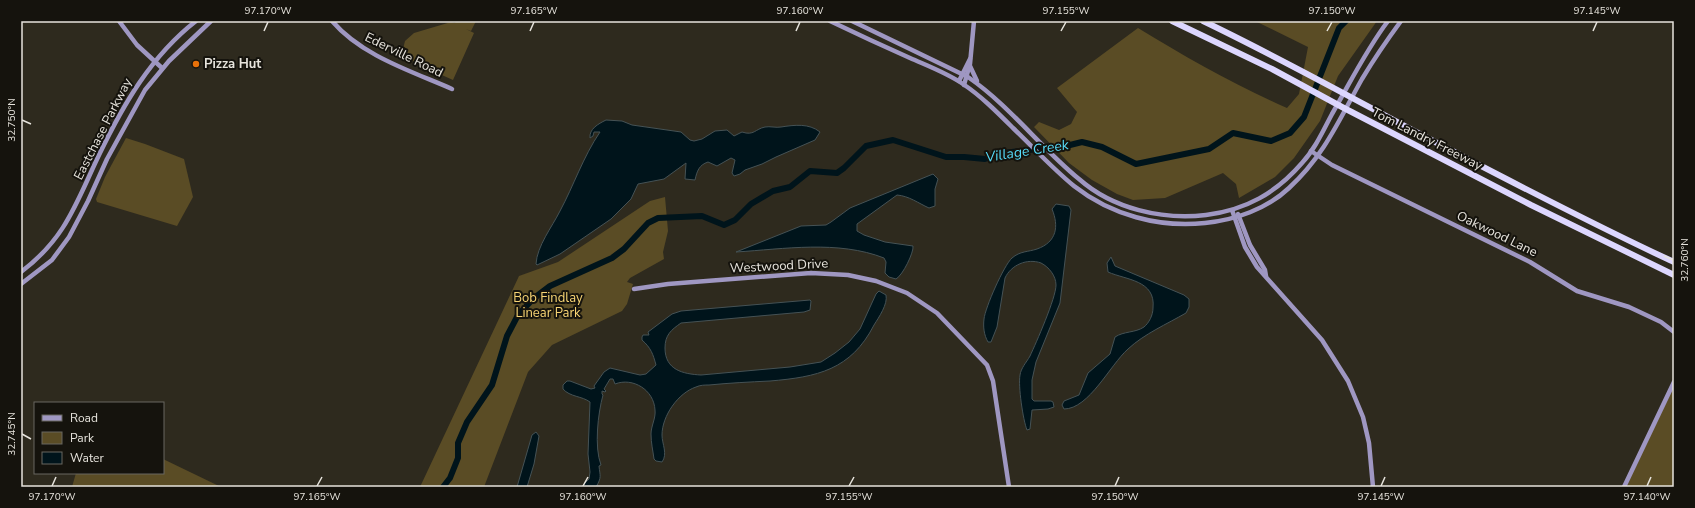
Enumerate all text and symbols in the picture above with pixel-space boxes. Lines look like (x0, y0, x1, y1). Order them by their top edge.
text: 97.170°W (244, 4, 292, 18)
text: 97.165°W (510, 4, 558, 18)
text: 97.160°W (776, 4, 824, 18)
text: 97.155°W (1042, 4, 1090, 18)
text: 97.150°W (1308, 4, 1356, 18)
text: 97.145°W (1573, 4, 1621, 18)
street label: Ederville Road (362, 28, 446, 82)
place label: Pizza Hut (204, 55, 262, 73)
marker: Pizza Hut (191, 59, 201, 69)
street label: Eastchase Parkway (70, 75, 137, 183)
text: 32.750°N (5, 98, 19, 142)
street label: Tom Landry Freeway (1369, 103, 1486, 175)
water label: Village Creek (984, 135, 1071, 167)
street label: Oakwood Lane (1454, 207, 1540, 261)
text: 32.760°N (1678, 238, 1692, 282)
street label: Westwood Drive (729, 254, 829, 278)
park label: Bob Findlay Linear Park (513, 289, 583, 322)
legend (34, 402, 164, 474)
text: Road (70, 410, 98, 426)
text: 32.745°N (5, 412, 19, 456)
text: Park (70, 430, 95, 446)
text: Water (70, 450, 104, 466)
text: 97.170°W (28, 490, 76, 504)
text: 97.165°W (293, 490, 341, 504)
text: 97.160°W (559, 490, 607, 504)
text: 97.155°W (825, 490, 873, 504)
text: 97.150°W (1091, 490, 1139, 504)
text: 97.145°W (1357, 490, 1405, 504)
text: 97.140°W (1623, 490, 1671, 504)

